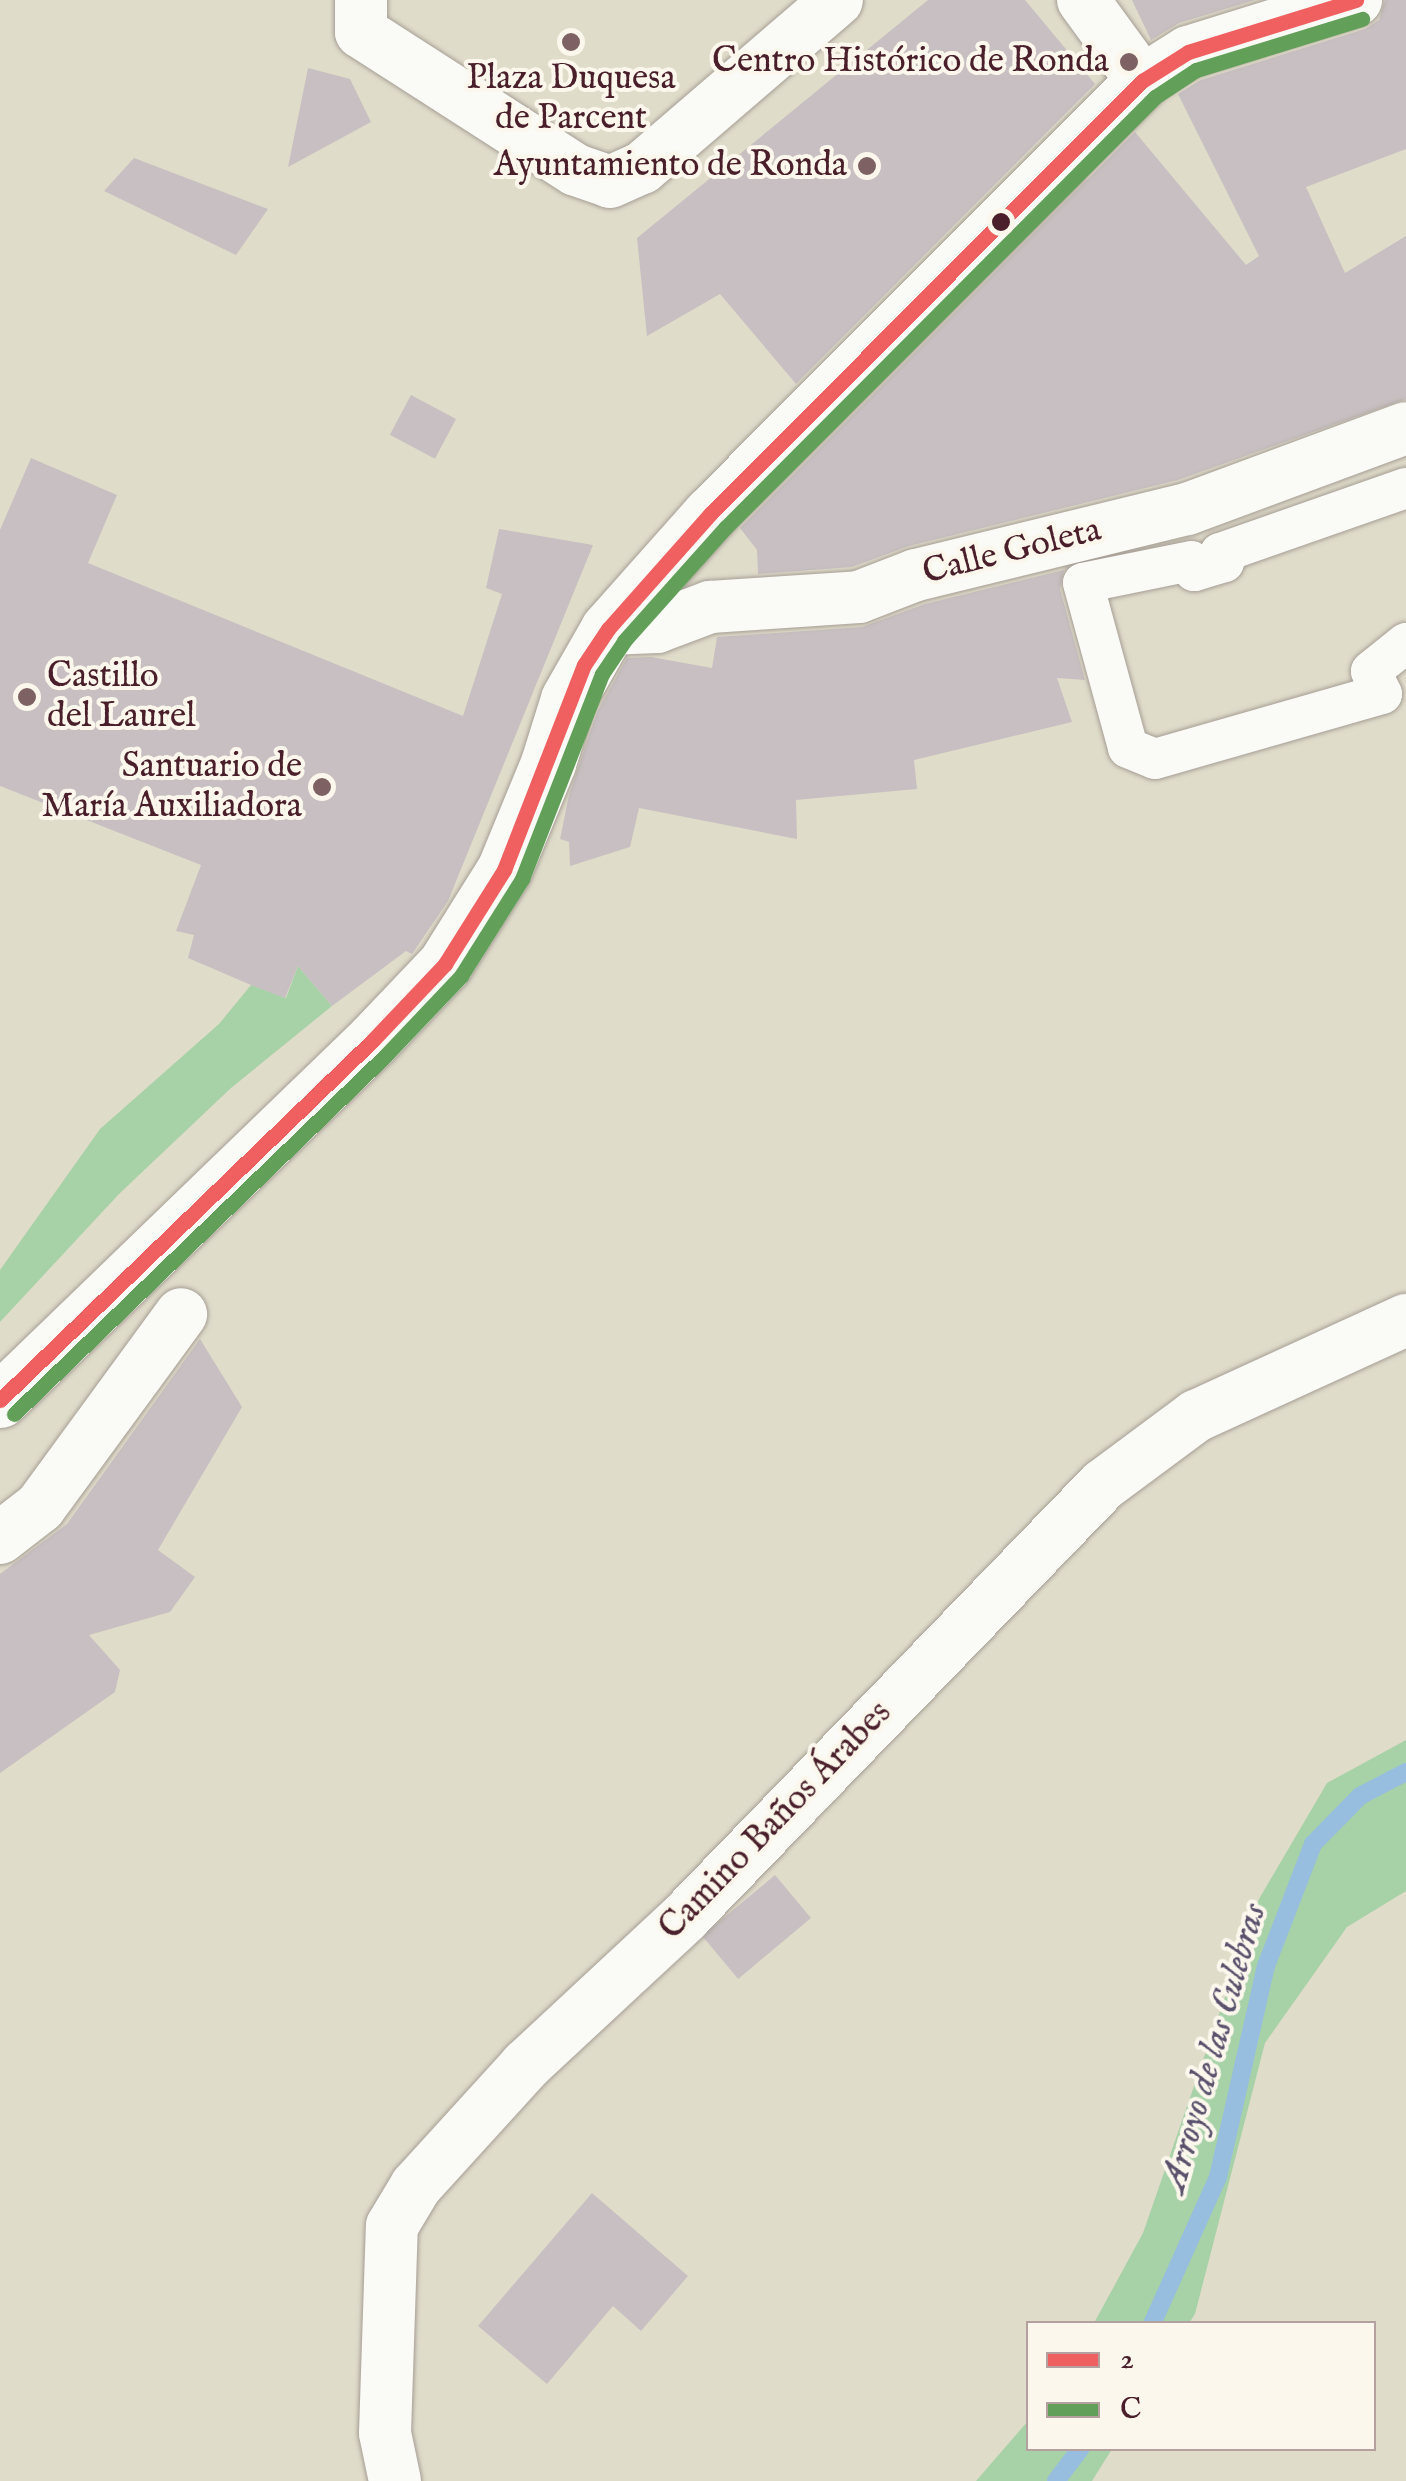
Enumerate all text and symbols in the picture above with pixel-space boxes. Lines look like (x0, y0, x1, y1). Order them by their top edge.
marker: Plaza Duquesa de Parcent (560, 31, 582, 53)
place label: Centro Histórico de Ronda (712, 41, 1109, 83)
marker: Centro Histórico de Ronda (1118, 51, 1140, 73)
place label: Plaza Duquesa de Parcent (466, 58, 676, 140)
place label: Ayuntamiento de Ronda (494, 145, 847, 187)
marker: Ayuntamiento de Ronda (856, 155, 878, 177)
unlabelled marker (991, 212, 1011, 232)
street label: Calle Goleta (919, 510, 1105, 594)
place label: Castillo del Laurel (47, 656, 196, 738)
marker: Castillo del Laurel (16, 686, 38, 708)
place label: Santuario de María Auxiliadora (41, 746, 302, 828)
marker: Santuario de María Auxiliadora (311, 776, 333, 798)
street label: Camino Baños Árabes (651, 1693, 901, 1949)
water label: Arroyo de las Culebras (1152, 1899, 1278, 2197)
legend (1026, 2321, 1376, 2451)
text: 2 (1120, 2341, 1134, 2379)
text: C (1120, 2391, 1141, 2429)

